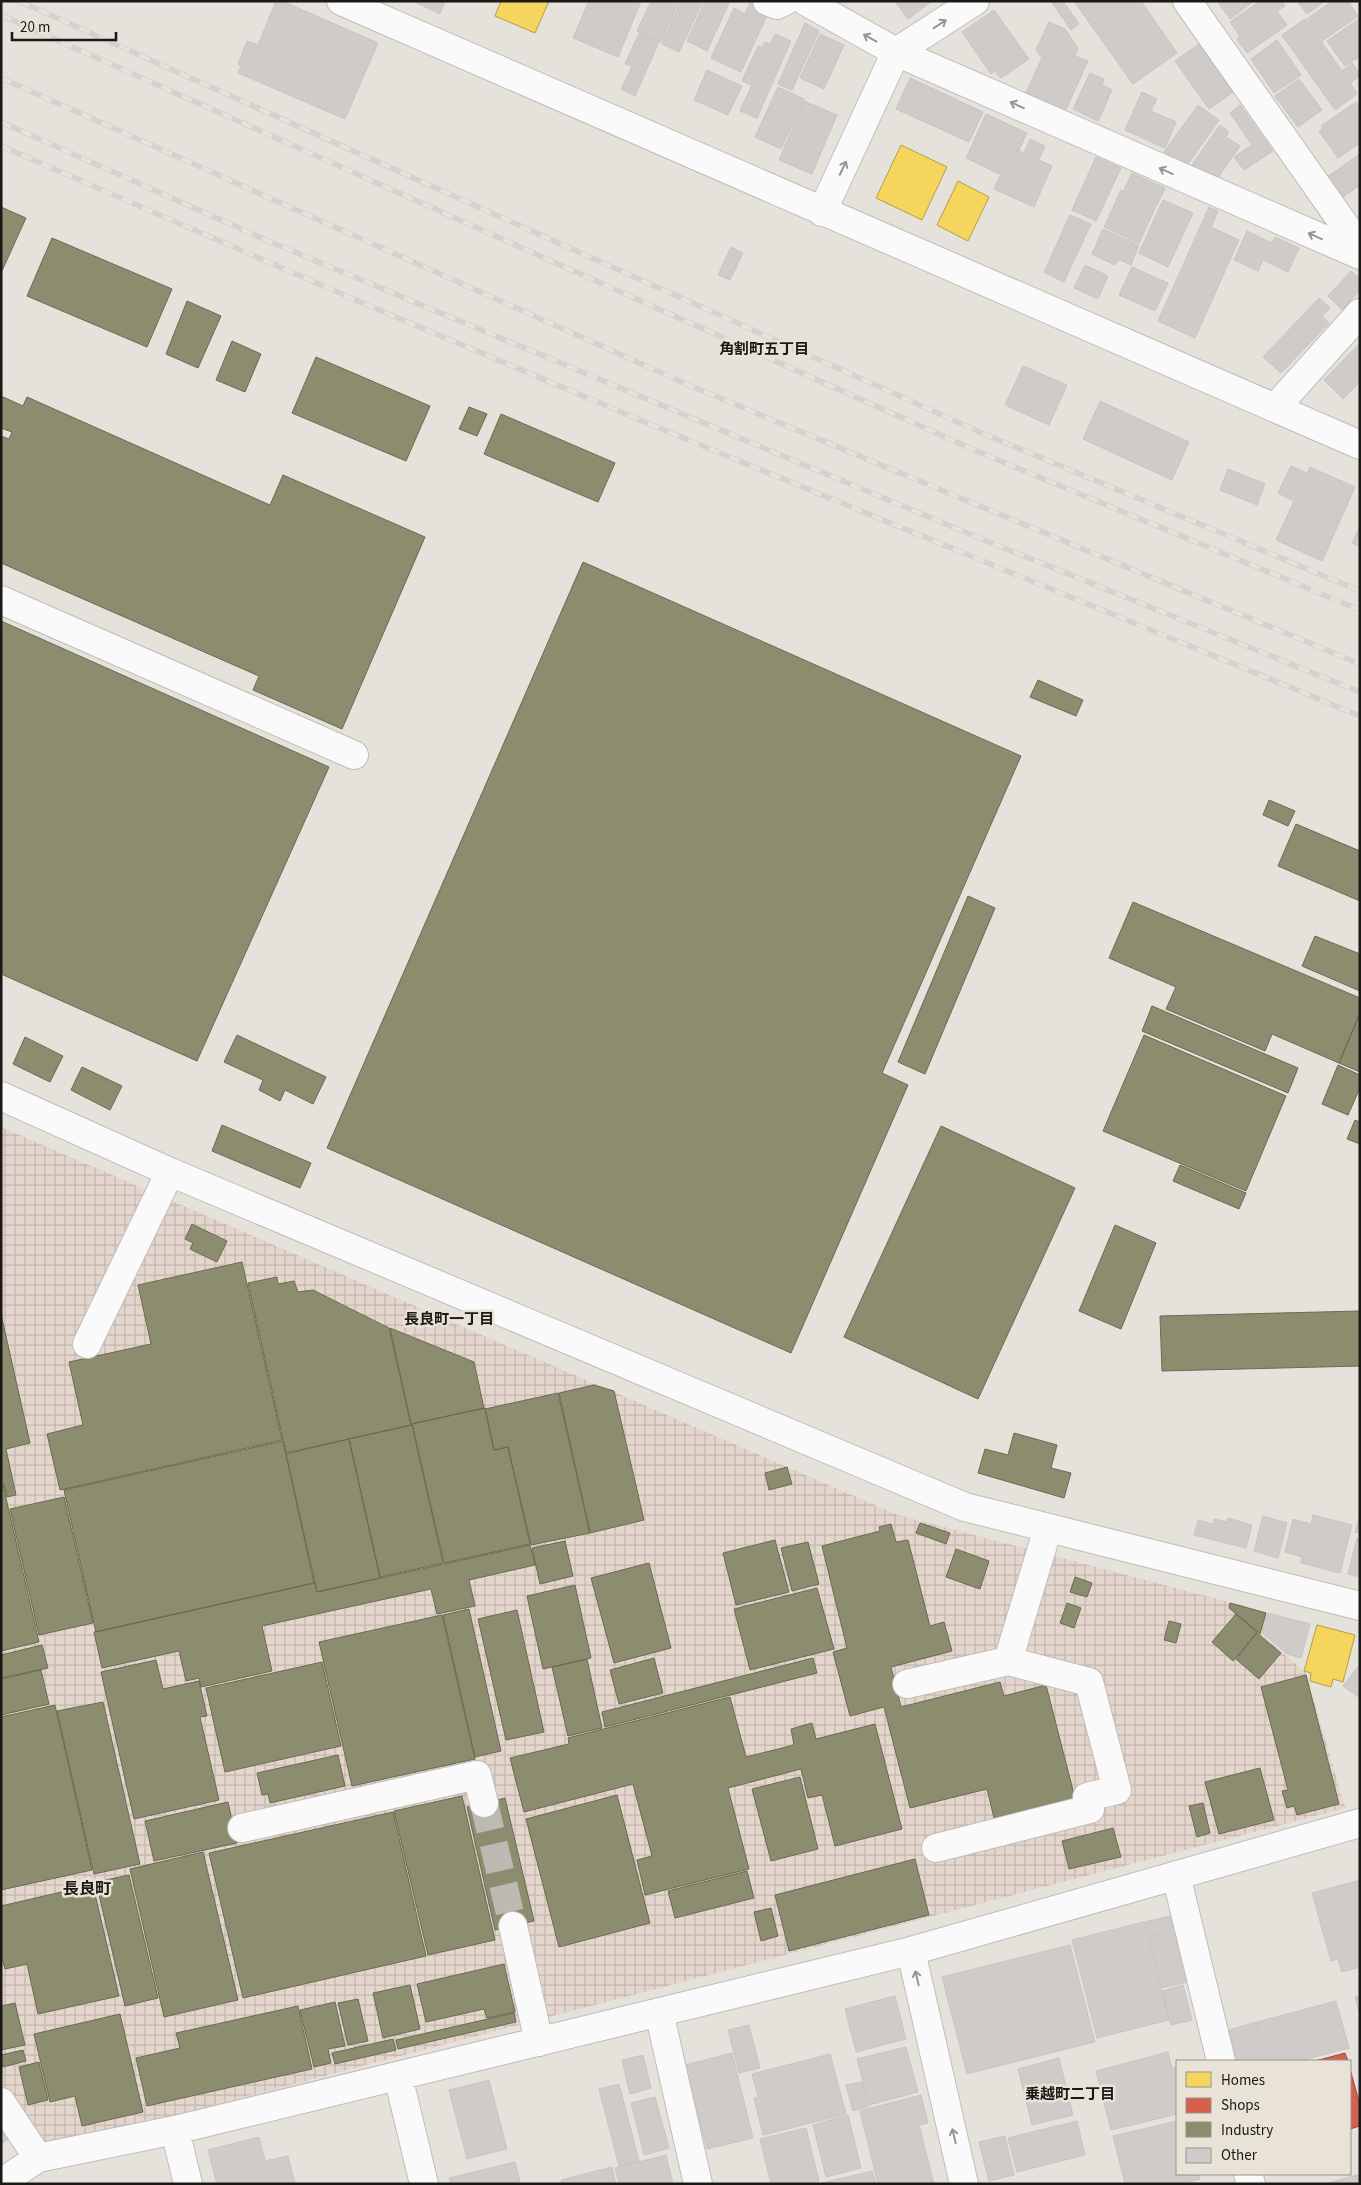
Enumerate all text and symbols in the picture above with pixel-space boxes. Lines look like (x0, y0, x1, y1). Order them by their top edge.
scale bar (12, 10, 116, 42)
text: 20 m (20, 17, 50, 38)
one-way arrow (933, 18, 947, 29)
one-way arrow (863, 32, 877, 42)
one-way arrow (1010, 100, 1025, 110)
one-way arrow (838, 161, 848, 176)
one-way arrow (1159, 165, 1174, 175)
one-way arrow (1308, 230, 1323, 240)
district label: 角割町五丁目 (719, 339, 809, 360)
district label: 長良町一丁目 (404, 1309, 494, 1330)
district label: 長良町 (63, 1878, 111, 1900)
one-way arrow (912, 1970, 921, 1986)
legend (1176, 2060, 1351, 2175)
text: Homes (1221, 2070, 1265, 2091)
district label: 乗越町二丁目 (1025, 2084, 1115, 2105)
text: Shops (1221, 2095, 1260, 2116)
text: Industry (1221, 2120, 1273, 2141)
one-way arrow (948, 2129, 958, 2145)
text: Other (1221, 2145, 1258, 2166)

